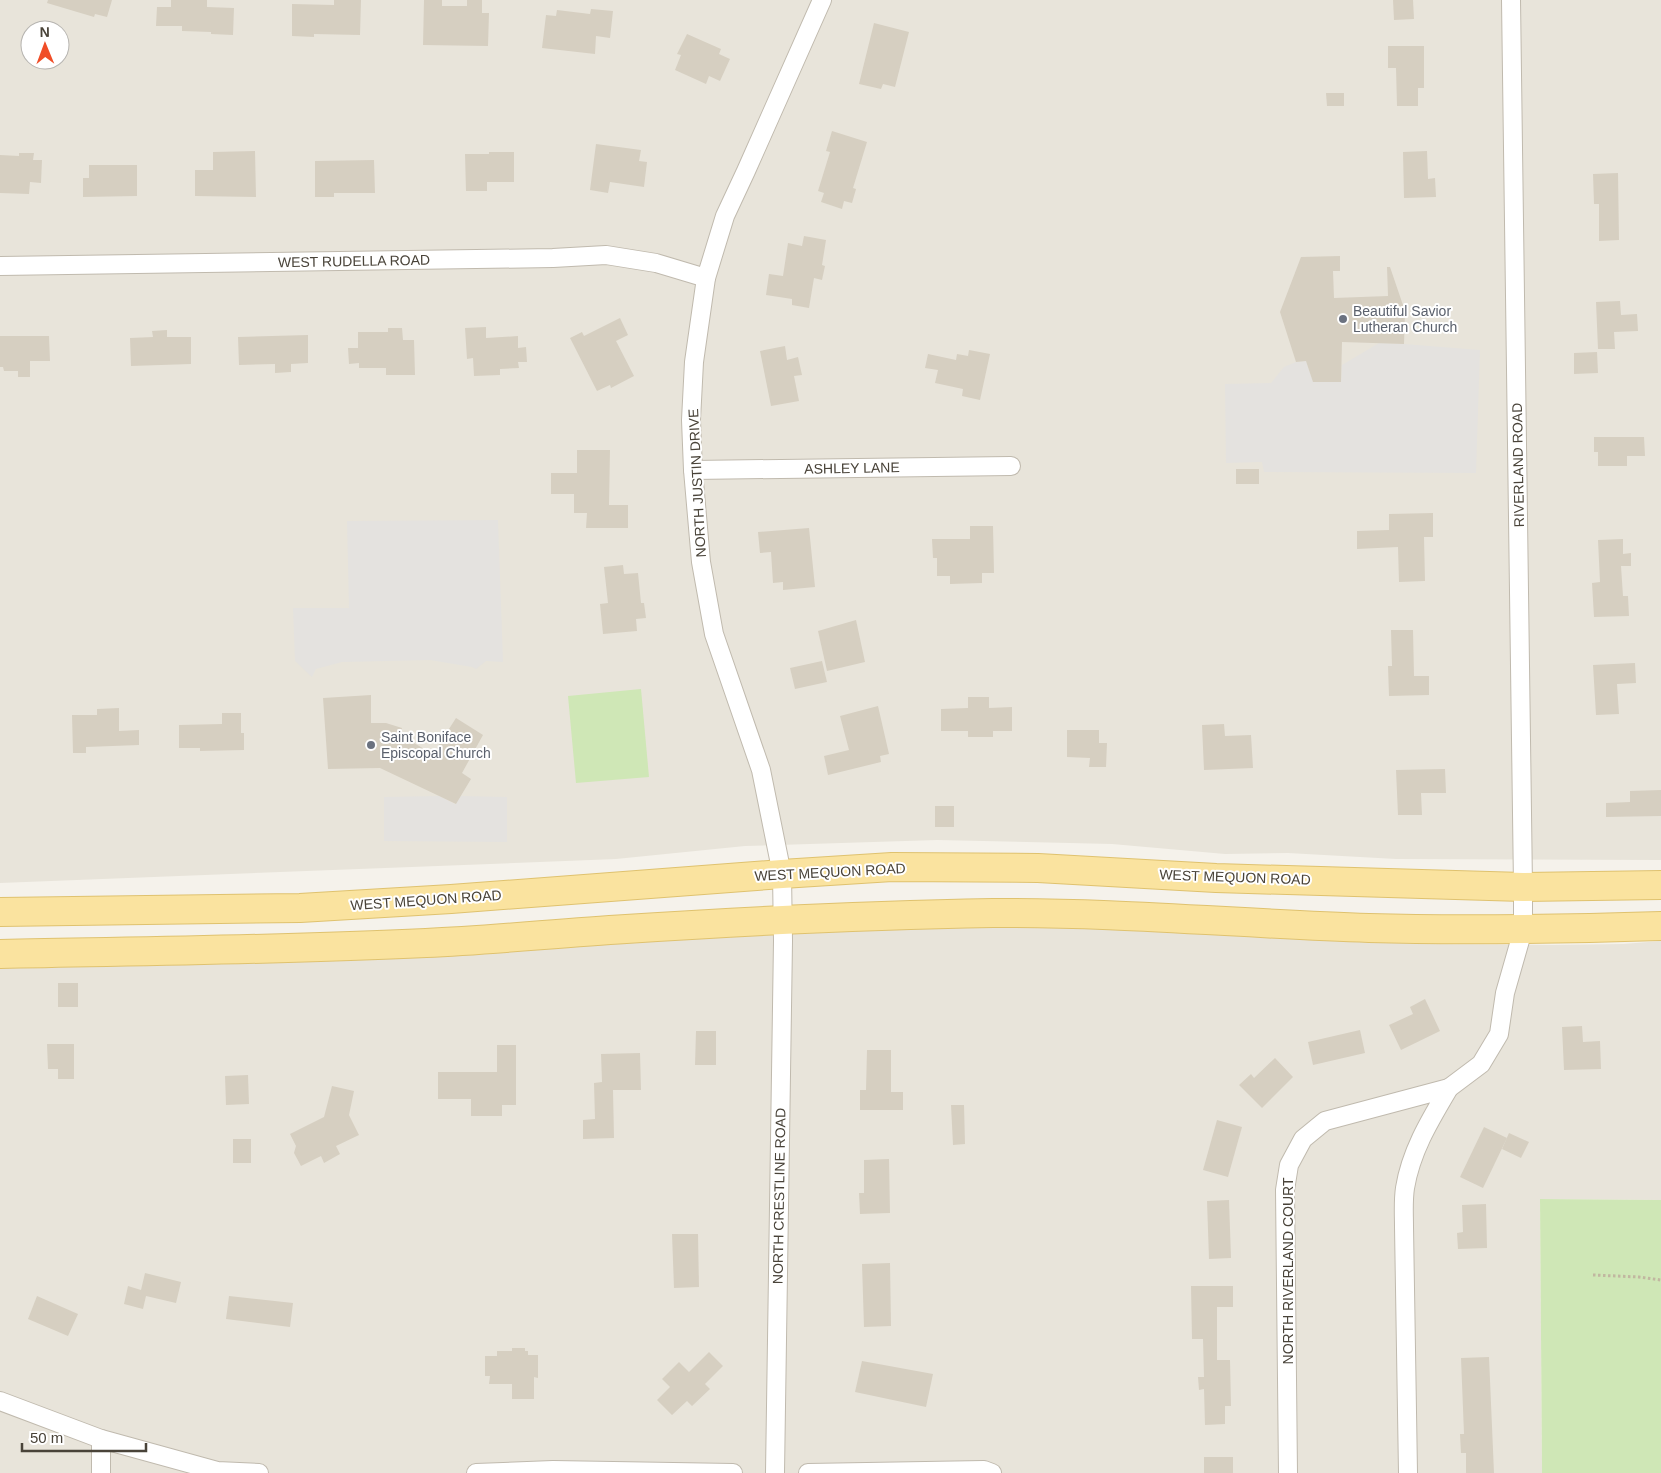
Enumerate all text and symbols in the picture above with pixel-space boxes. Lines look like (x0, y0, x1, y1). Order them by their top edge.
north arrow (20, 20, 70, 70)
text: N (40, 24, 50, 40)
street label: WEST RUDELLA ROAD (278, 252, 430, 270)
place label: Beautiful Savior Lutheran Church (1353, 303, 1457, 335)
marker: Beautiful Savior Lutheran Church (1337, 313, 1349, 325)
street label: RIVERLAND ROAD (1509, 403, 1527, 527)
street label: NORTH JUSTIN DRIVE (685, 408, 709, 558)
street label: ASHLEY LANE (804, 459, 900, 477)
place label: Saint Boniface Episcopal Church (381, 729, 491, 761)
marker: Saint Boniface Episcopal Church (365, 739, 377, 751)
street label: WEST MEQUON ROAD (754, 860, 906, 884)
street label: WEST MEQUON ROAD (1159, 866, 1311, 888)
street label: WEST MEQUON ROAD (350, 887, 502, 913)
street label: NORTH CRESTLINE ROAD (769, 1108, 789, 1284)
street label: NORTH RIVERLAND COURT (1280, 1177, 1296, 1364)
scale bar (22, 1420, 146, 1452)
text: 50 m (30, 1429, 63, 1446)

